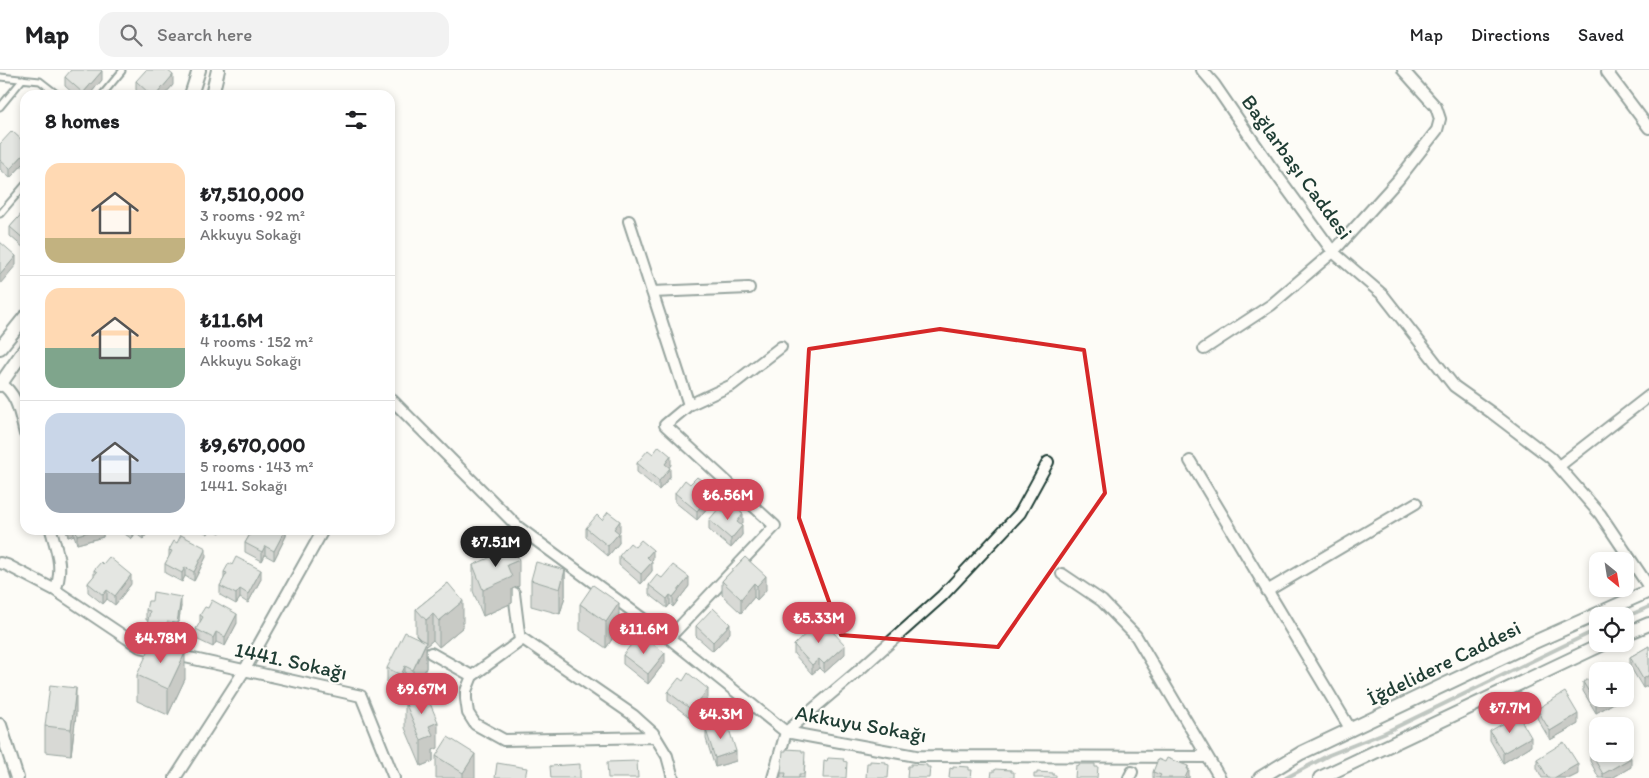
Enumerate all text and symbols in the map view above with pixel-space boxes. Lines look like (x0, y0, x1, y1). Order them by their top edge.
search box (99, 12, 449, 57)
text: Map (25, 20, 69, 49)
icon: search (117, 21, 145, 49)
text: Search here (157, 23, 252, 46)
text: Map (1410, 24, 1443, 46)
text: Directions (1471, 24, 1550, 46)
text: Saved (1578, 24, 1624, 46)
street label: Bağlarbaşı Caddesi (1236, 89, 1358, 244)
icon: filters (342, 106, 370, 134)
text: 8 homes (45, 108, 120, 133)
text: ₺7,510,000 (200, 181, 304, 206)
icon: home (85, 183, 145, 243)
text: 3 rooms · 92 m² (200, 206, 305, 225)
text: Akkuyu Sokağı (200, 225, 301, 244)
text: ₺11.6M (200, 307, 264, 332)
icon: home (85, 308, 145, 368)
text: 4 rooms · 152 m² (200, 332, 313, 351)
text: Akkuyu Sokağı (200, 351, 301, 370)
text: ₺9,670,000 (200, 432, 306, 457)
icon: home (85, 433, 145, 493)
text: 5 rooms · 143 m² (200, 457, 314, 476)
text: 1441. Sokağı (200, 476, 287, 495)
pin: ₺6.56M (687, 478, 769, 521)
text: ₺6.56M (703, 485, 753, 504)
pin: ₺7.51M (455, 526, 537, 568)
text: ₺7.51M (472, 532, 520, 551)
north arrow (1589, 552, 1634, 598)
map controls (1589, 552, 1634, 762)
pin: ₺5.33M (778, 602, 860, 644)
button: locate (1589, 607, 1634, 652)
text: ₺5.33M (794, 608, 844, 627)
pin: ₺11.6M (603, 612, 685, 655)
street label: İğdelidere Caddesi (1363, 615, 1524, 710)
text: ₺11.6M (620, 619, 668, 638)
pin: ₺4.78M (120, 622, 202, 664)
text: ₺4.78M (135, 628, 187, 647)
street label: 1441. Sokağı (232, 636, 350, 685)
button: + (1589, 662, 1634, 707)
pin: ₺9.67M (381, 672, 463, 715)
text: ₺9.67M (397, 679, 447, 698)
pin: ₺7.7M (1475, 692, 1545, 734)
pin: ₺4.3M (686, 698, 756, 740)
text: ₺7.7M (1490, 698, 1531, 717)
street label: Akkuyu Sokağı (793, 700, 929, 747)
text: ₺4.3M (699, 704, 743, 723)
button: − (1589, 717, 1634, 762)

